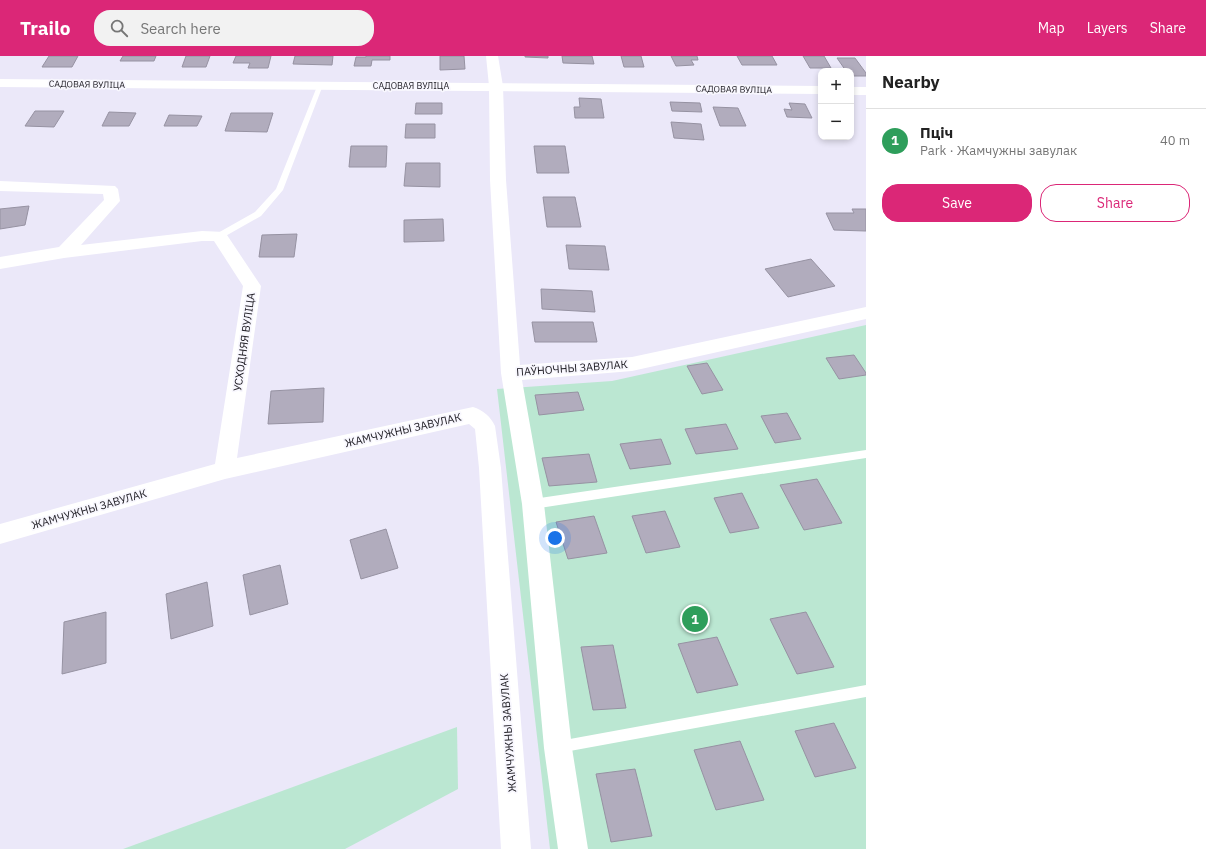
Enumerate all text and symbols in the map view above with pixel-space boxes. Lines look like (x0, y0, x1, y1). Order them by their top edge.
search box (94, 10, 374, 46)
text: Trailo (20, 16, 70, 40)
icon: search (108, 17, 130, 39)
text: Search here (140, 19, 221, 38)
text: Map (1038, 19, 1065, 37)
text: Layers (1087, 19, 1128, 37)
text: Share (1150, 19, 1186, 37)
map controls (818, 68, 854, 140)
button: + (818, 68, 854, 104)
text: Nearby (882, 71, 940, 93)
street label: САДОВАЯ ВУЛІЦА (49, 78, 125, 90)
street label: САДОВАЯ ВУЛІЦА (373, 80, 449, 91)
street label: САДОВАЯ ВУЛІЦА (696, 83, 772, 95)
button: − (818, 104, 854, 140)
text: Пціч (920, 123, 953, 142)
text: 1 (891, 132, 899, 149)
text: 40 m (1160, 132, 1190, 149)
text: Park · Жамчужны завулак (920, 142, 1077, 159)
button: Save (882, 184, 1032, 222)
button: Share (1040, 184, 1190, 222)
street label: УСХОДНЯЯ ВУЛІЦА (230, 292, 258, 392)
street label: ПАЎНОЧНЫ ЗАВУЛАК (516, 357, 628, 379)
street label: ЖАМЧУЖНЫ ЗАВУЛАК (343, 410, 463, 450)
street label: ЖАМЧУЖНЫ ЗАВУЛАК (30, 486, 148, 532)
your location (545, 528, 565, 548)
pin: 1 (682, 604, 708, 634)
street label: ЖАМЧУЖНЫ ЗАВУЛАК (497, 673, 519, 793)

